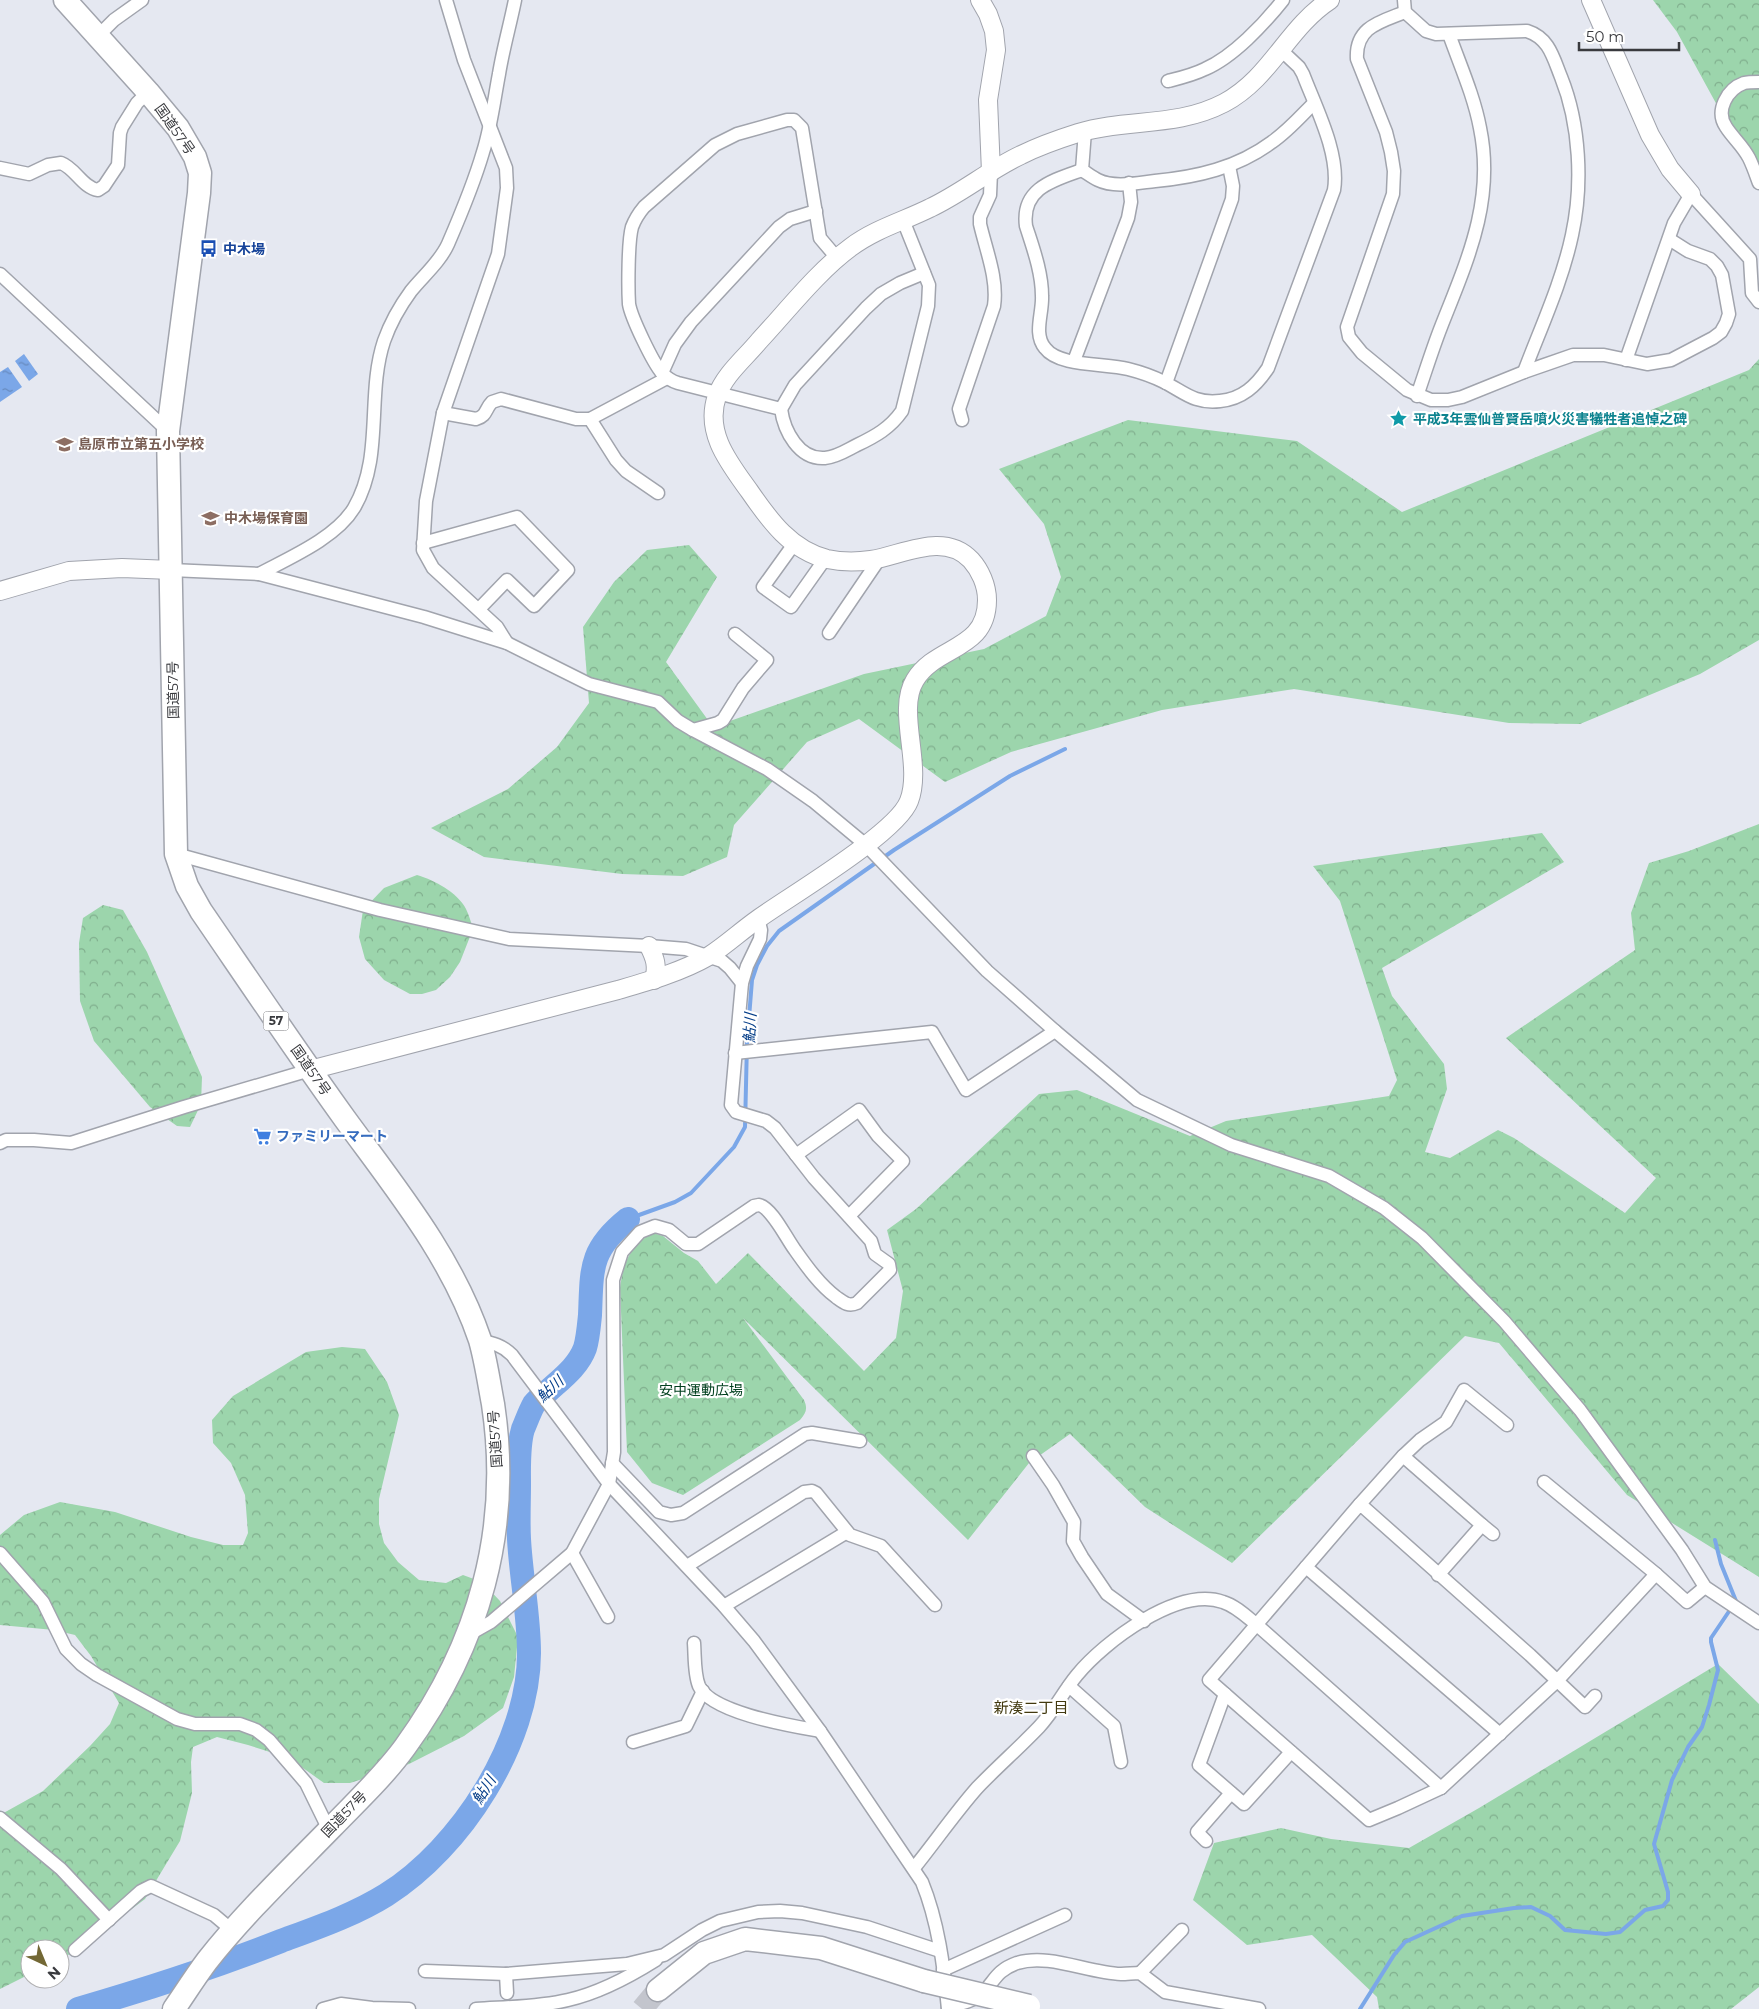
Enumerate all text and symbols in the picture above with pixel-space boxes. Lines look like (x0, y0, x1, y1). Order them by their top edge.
scale bar (1579, 20, 1679, 52)
text: 50 m (1586, 27, 1624, 46)
street label: 国道57号 (151, 100, 199, 158)
bus stop icon: 中木場 (199, 239, 219, 259)
place label: 中木場 (223, 240, 265, 258)
place icon: 平成3年雲仙普賢岳噴火災害犠牲者追悼之碑 (1389, 409, 1409, 429)
place label: 平成3年雲仙普賢岳噴火災害犠牲者追悼之碑 (1413, 410, 1687, 428)
school or university icon: 島原市立第五小学校 (54, 434, 74, 454)
place label: 島原市立第五小学校 (78, 435, 204, 453)
school or university icon: 中木場保育園 (200, 508, 220, 528)
place label: 中木場保育園 (224, 509, 308, 527)
street label: 国道57号 (163, 661, 183, 719)
road number: 57 (264, 1011, 288, 1030)
water label: 鮎川 (739, 1011, 760, 1043)
street label: 国道57号 (287, 1041, 335, 1099)
supermarket icon: ファミリーマート (252, 1126, 272, 1146)
place label: ファミリーマート (276, 1127, 388, 1145)
water label: 鮎川 (532, 1370, 569, 1406)
park label: 安中運動広場 (659, 1381, 743, 1399)
street label: 国道57号 (484, 1409, 506, 1469)
district label: 新湊二丁目 (993, 1698, 1069, 1717)
water label: 鮎川 (468, 1770, 501, 1807)
street label: 国道57号 (317, 1787, 371, 1841)
north arrow (20, 1939, 70, 1989)
text: N (44, 1963, 64, 1984)

